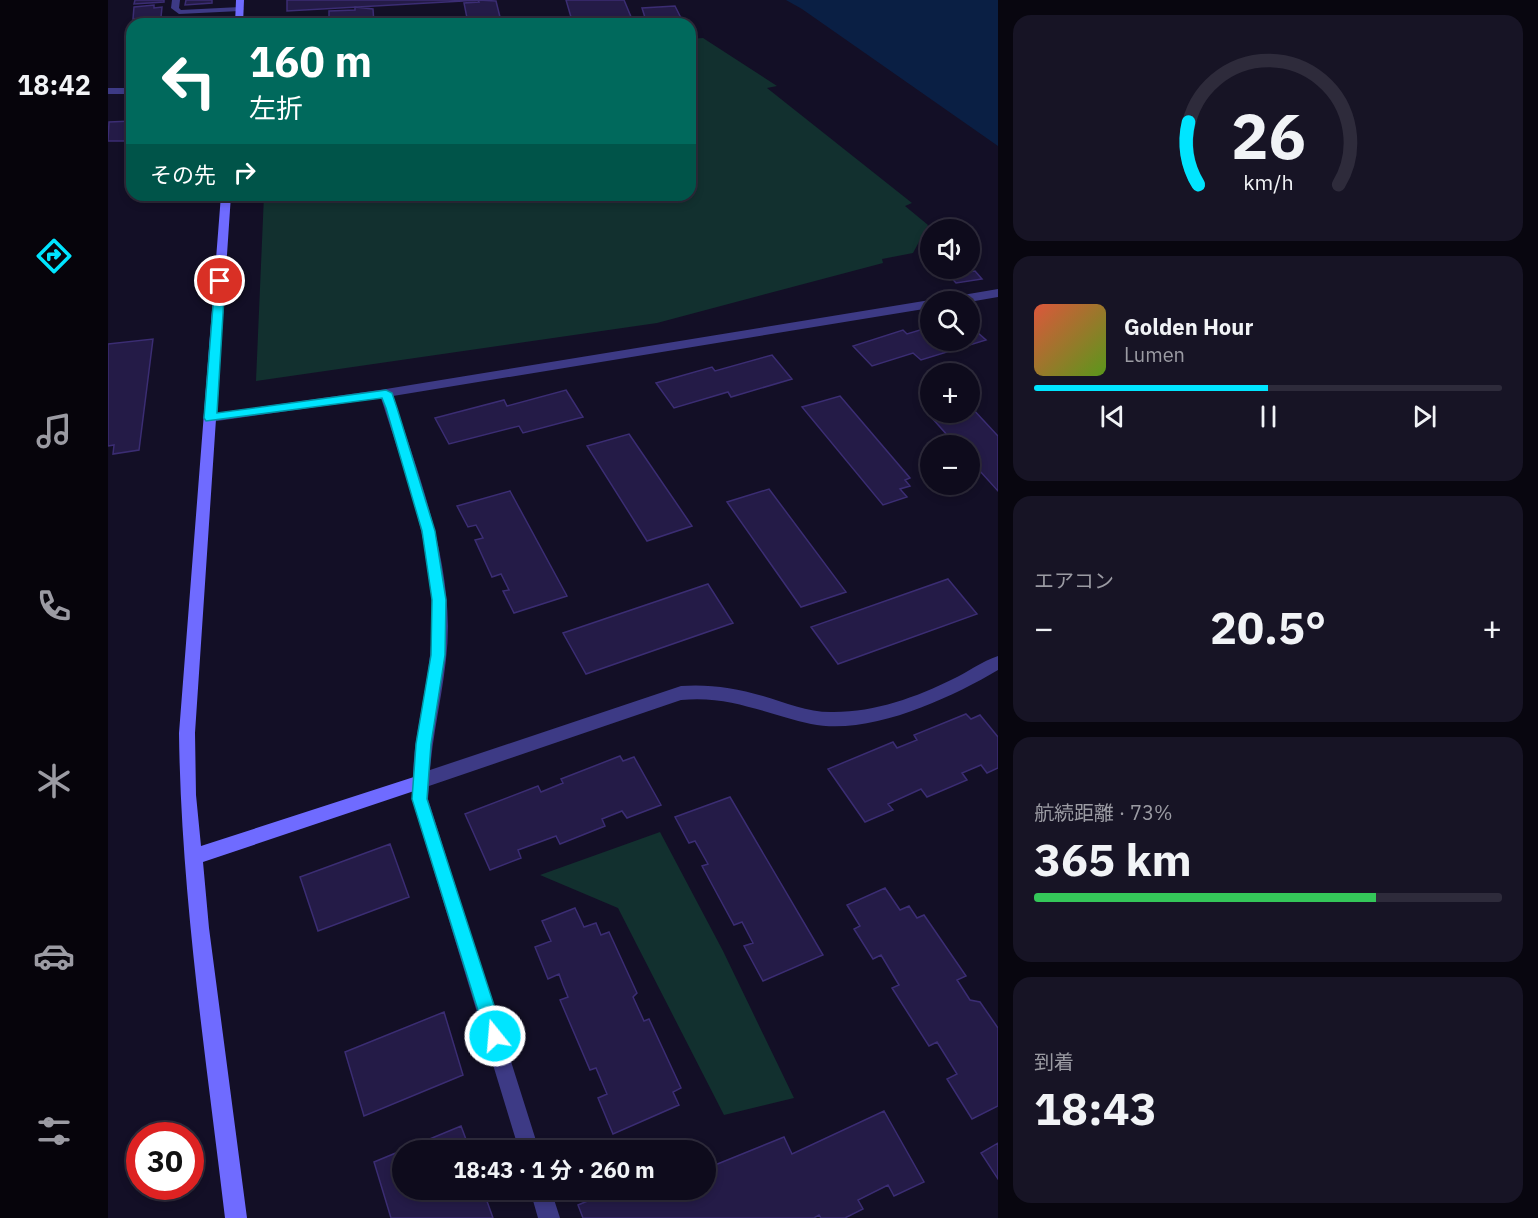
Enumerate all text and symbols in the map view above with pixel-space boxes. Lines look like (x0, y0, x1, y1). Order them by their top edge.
text: 160 m (249, 34, 372, 89)
icon: left (150, 42, 228, 120)
text: 18:42 (17, 67, 91, 102)
text: 左折 (249, 90, 303, 125)
text: 26 (1231, 95, 1305, 176)
icon: right (228, 156, 261, 189)
text: その先 (150, 160, 216, 189)
text: km/h (1243, 168, 1293, 196)
map controls (920, 219, 980, 495)
button: sound (920, 219, 980, 279)
icon: directions (33, 235, 75, 277)
pin (194, 255, 245, 306)
icon: arrive (203, 264, 236, 297)
button: search (920, 291, 980, 351)
text: Golden Hour (1124, 312, 1253, 341)
text: Lumen (1124, 341, 1185, 368)
button: + (920, 363, 980, 423)
icon: previous (1096, 400, 1129, 433)
icon: pause (1252, 400, 1285, 433)
icon: next (1408, 400, 1441, 433)
icon: music (33, 410, 75, 452)
button: − (920, 435, 980, 495)
text: エアコン (1034, 567, 1114, 594)
icon: phone (33, 585, 75, 627)
text: 20.5° (1210, 598, 1326, 656)
text: − (1034, 606, 1054, 649)
text: + (1482, 606, 1502, 649)
icon: climate (33, 760, 75, 802)
text: 航続距離 · 73% (1034, 799, 1173, 826)
text: 365 km (1034, 830, 1192, 888)
icon: car (33, 935, 75, 977)
position arrow (463, 1004, 527, 1068)
text: 到着 (1034, 1048, 1074, 1075)
text: 18:43 (1034, 1079, 1157, 1137)
icon: filters (33, 1110, 75, 1152)
speed limit sign: 30 (126, 1122, 204, 1200)
text: 18:43 · 1 分 · 260 m (453, 1155, 655, 1184)

